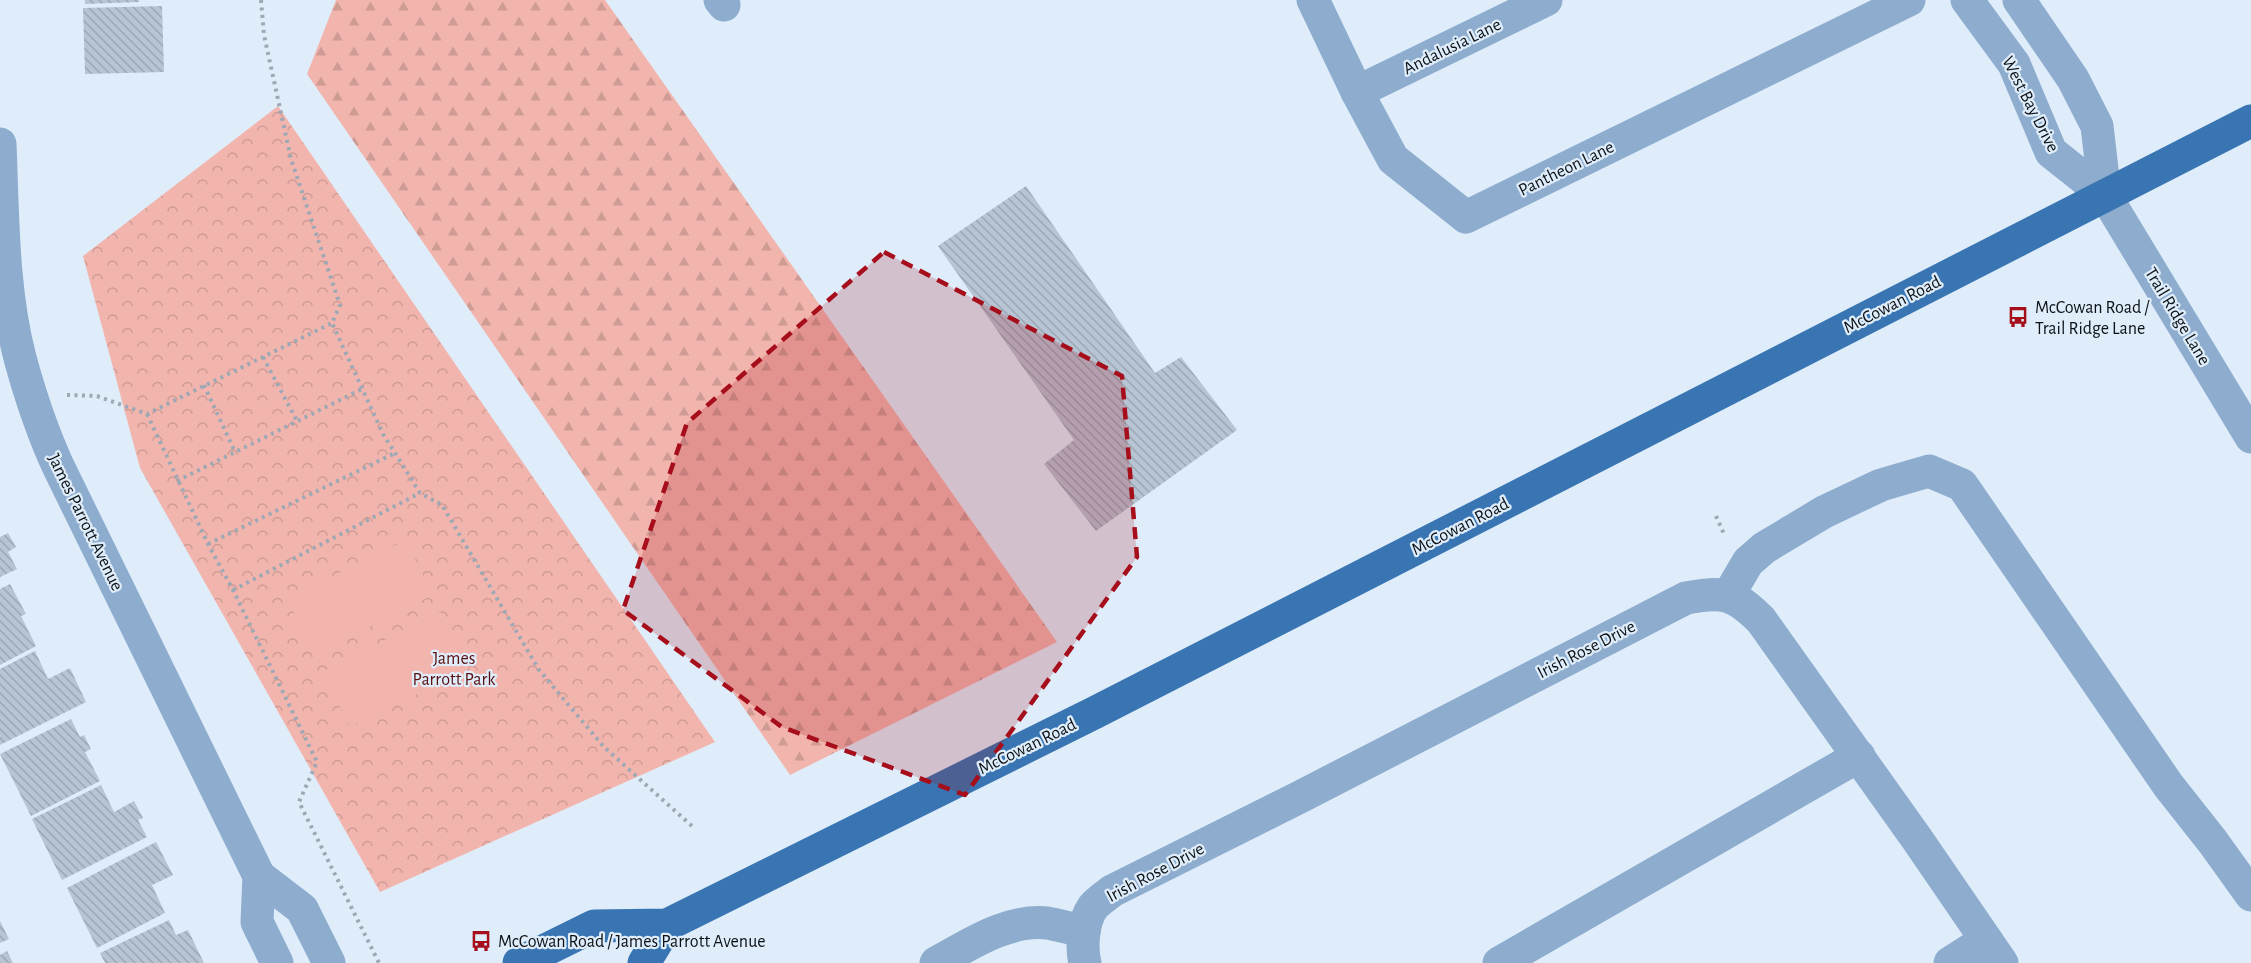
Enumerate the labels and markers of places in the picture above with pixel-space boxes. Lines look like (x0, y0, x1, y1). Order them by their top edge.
place label: McCowan Road / Trail Ridge Lane (2035, 299, 2150, 338)
bus stop icon: McCowan Road / Trail Ridge Lane (2006, 305, 2030, 329)
bus stop icon: McCowan Road / James Parrott Avenue (469, 929, 493, 953)
place label: McCowan Road / James Parrott Avenue (498, 933, 766, 951)

